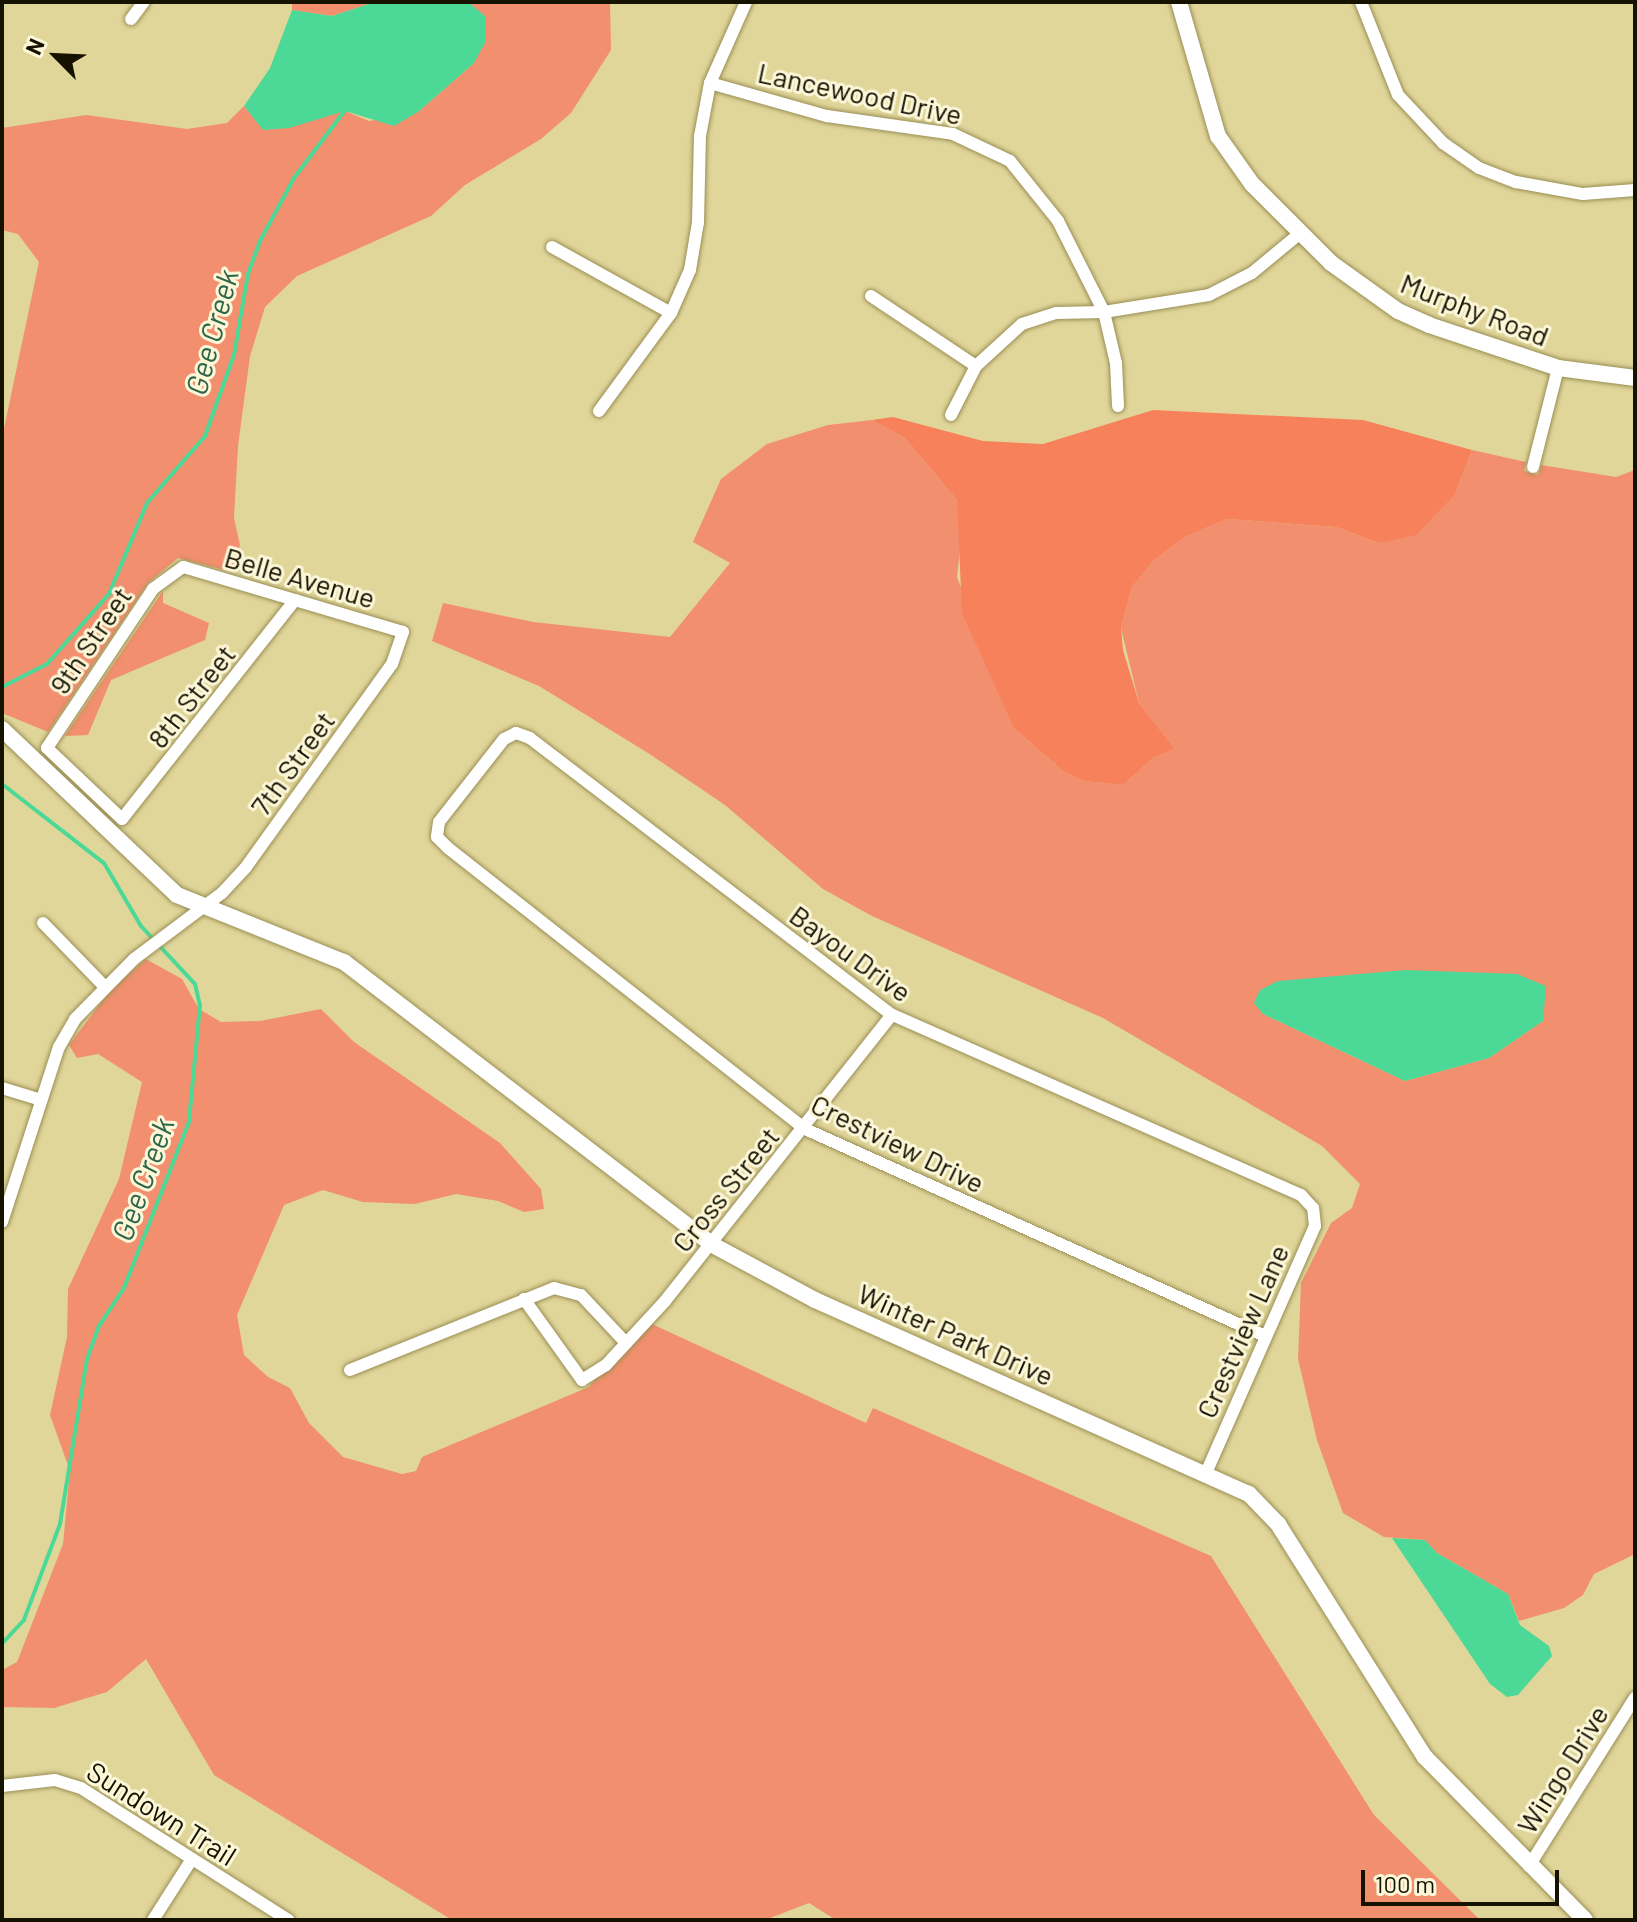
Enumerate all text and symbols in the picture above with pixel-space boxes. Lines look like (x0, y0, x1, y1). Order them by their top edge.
north arrow (16, 16, 96, 96)
text: N (19, 34, 49, 58)
street label: Lancewood Drive (755, 55, 965, 131)
water label: Gee Creek (177, 265, 245, 399)
street label: Murphy Road (1396, 265, 1554, 353)
street label: Belle Avenue (221, 540, 379, 614)
street label: 9th Street (42, 580, 138, 700)
street label: 8th Street (140, 638, 242, 754)
street label: 7th Street (243, 704, 341, 822)
street label: Bayou Drive (784, 898, 918, 1008)
street label: Crestview Drive (806, 1087, 990, 1199)
water label: Gee Creek (103, 1113, 181, 1245)
street label: Cross Street (664, 1120, 786, 1258)
street label: Crestview Lane (1189, 1239, 1295, 1423)
street label: Winter Park Drive (853, 1276, 1059, 1392)
street label: Wingo Drive (1509, 1699, 1615, 1839)
street label: Sundown Trail (81, 1754, 243, 1872)
scale bar (1365, 1854, 1563, 1904)
text: 100 m (1375, 1869, 1435, 1898)

